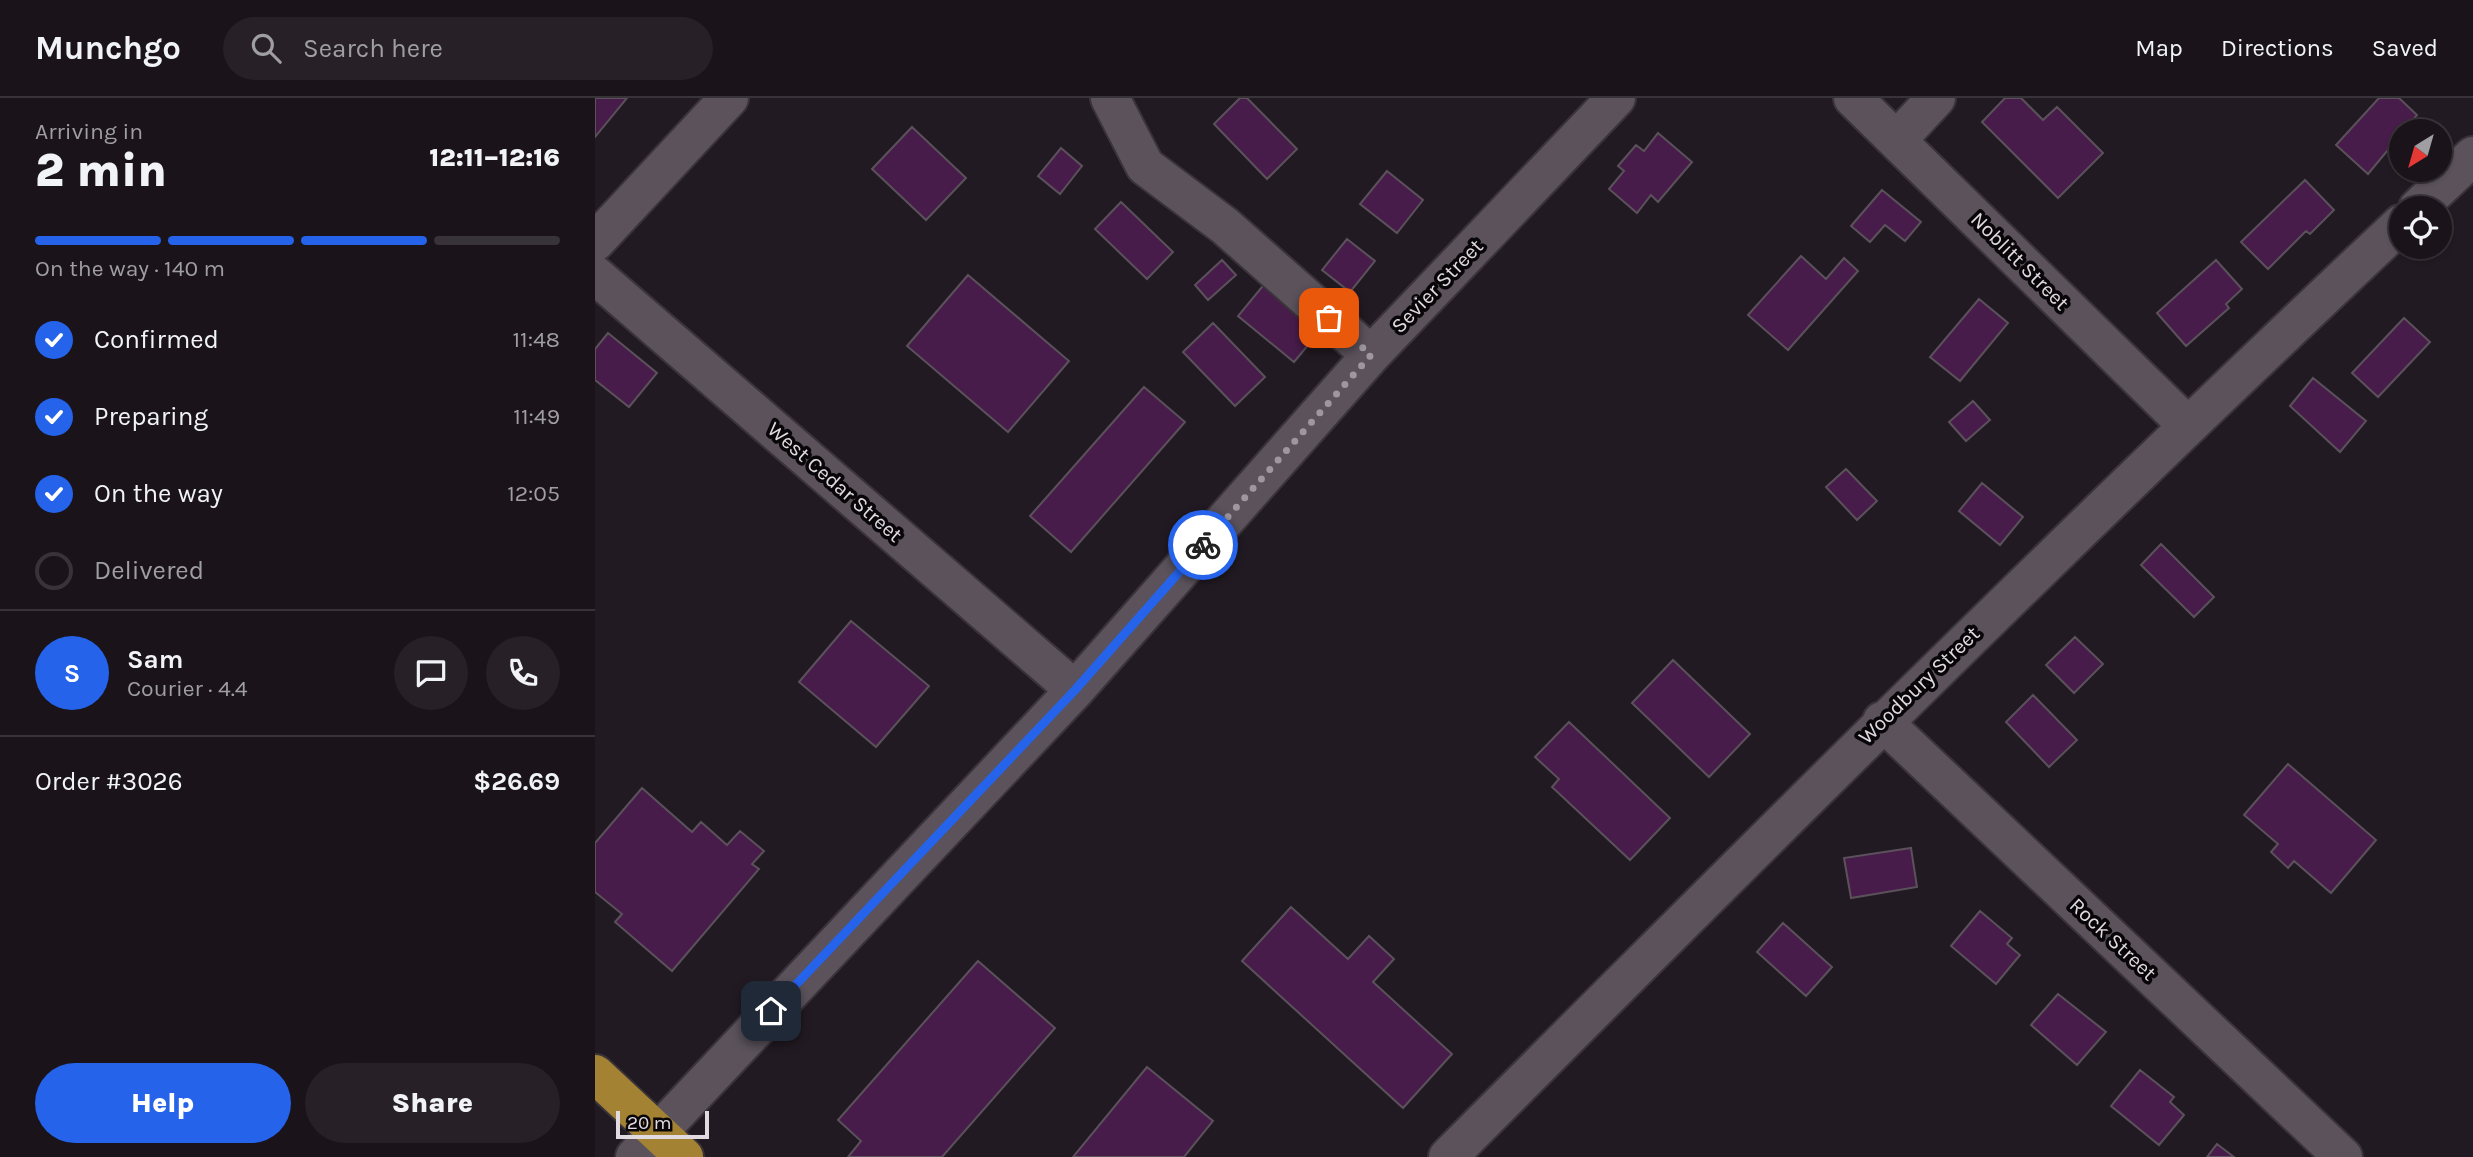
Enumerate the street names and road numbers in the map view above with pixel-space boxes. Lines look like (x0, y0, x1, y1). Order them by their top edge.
street label: Noblitt Street (1966, 207, 2074, 315)
street label: Sevier Street (1386, 234, 1488, 338)
street label: West Cedar Street (763, 417, 907, 547)
street label: Woodbury Street (1854, 621, 1984, 749)
street label: Rock Street (2065, 893, 2161, 985)

